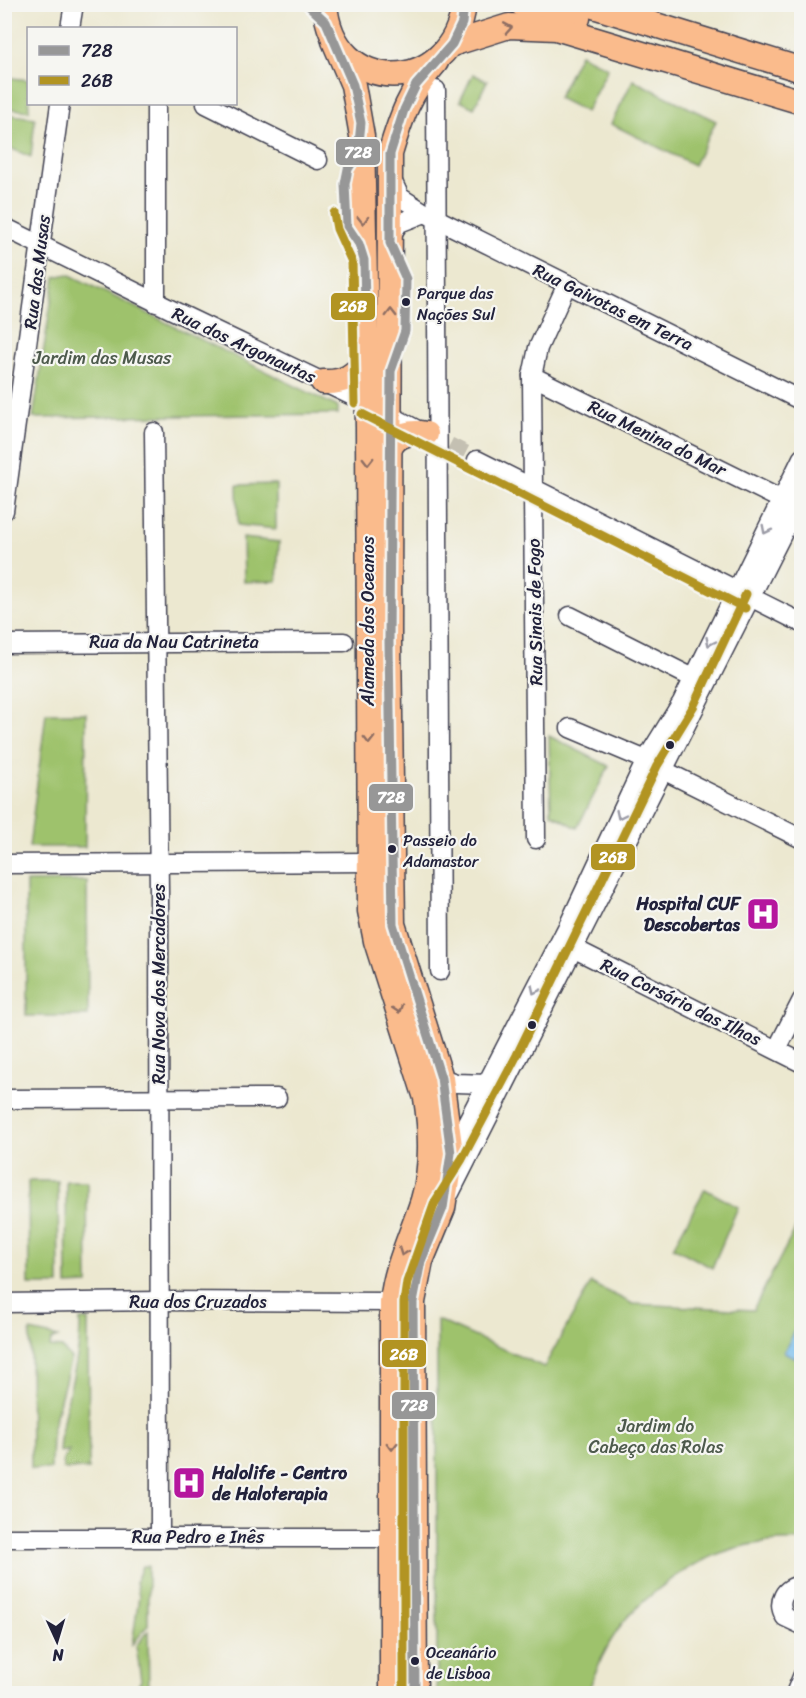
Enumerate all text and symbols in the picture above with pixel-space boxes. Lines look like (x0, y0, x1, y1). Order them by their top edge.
one-way arrow (504, 22, 513, 34)
legend (27, 27, 237, 105)
text: 728 (81, 35, 113, 67)
text: 26B (81, 65, 113, 97)
line badge: 728 (335, 138, 381, 166)
text: 728 (344, 138, 372, 167)
street label: Rua das Musas (14, 212, 60, 331)
one-way arrow (357, 216, 369, 225)
street label: Rua Gaivotas em Terra (527, 254, 699, 360)
place label: Parque das Nações Sul (417, 279, 496, 329)
line badge: 26B (330, 292, 376, 321)
text: 26B (338, 292, 368, 321)
marker: Parque das Nações Sul (400, 296, 412, 308)
street label: Rua dos Argonautas (167, 298, 322, 393)
one-way arrow (385, 308, 397, 317)
park label: Jardim das Musas (32, 342, 172, 374)
street label: Rua Menina do Mar (582, 391, 733, 486)
one-way arrow (362, 457, 374, 466)
one-way arrow (762, 523, 774, 534)
street label: Alameda dos Oceanos (352, 535, 384, 707)
street label: Rua Sinais de Fogo (518, 538, 552, 686)
street label: Rua da Nau Catrineta (89, 626, 259, 658)
one-way arrow (705, 636, 717, 647)
one-way arrow (363, 736, 375, 745)
unlabelled marker (664, 739, 676, 751)
line badge: 728 (368, 783, 414, 812)
text: 728 (377, 783, 405, 812)
one-way arrow (615, 808, 627, 819)
place label: Passeio do Adamastor (402, 826, 480, 876)
marker: Passeio do Adamastor (386, 843, 398, 855)
line badge: 26B (590, 843, 636, 871)
text: 26B (598, 843, 628, 872)
street label: Rua Nova dos Mercadores (143, 883, 175, 1084)
place label: Hospital CUF Descobertas (635, 888, 742, 941)
hospital icon: Hospital CUF Descobertas (745, 896, 781, 932)
street label: Rua Corsário das Ilhas (595, 949, 768, 1055)
one-way arrow (531, 984, 542, 995)
one-way arrow (390, 1003, 403, 1014)
unlabelled marker (526, 1019, 538, 1031)
one-way arrow (398, 1246, 411, 1257)
street label: Rua dos Cruzados (129, 1286, 267, 1318)
line badge: 26B (381, 1339, 427, 1368)
text: 26B (389, 1340, 419, 1369)
line badge: 728 (391, 1391, 436, 1420)
text: 728 (400, 1391, 428, 1420)
park label: Jardim do Cabeço das Rolas (588, 1410, 724, 1463)
one-way arrow (386, 1441, 398, 1450)
place label: Halolife - Centro de Haloterapia (211, 1457, 347, 1510)
hospital icon: Halolife - Centro de Haloterapia (171, 1465, 207, 1501)
street label: Rua Pedro e Inês (132, 1521, 265, 1553)
north arrow (27, 1611, 87, 1671)
place label: Oceanário de Lisboa (426, 1638, 496, 1688)
text: N (51, 1641, 66, 1670)
marker: Oceanário de Lisboa (409, 1655, 421, 1667)

